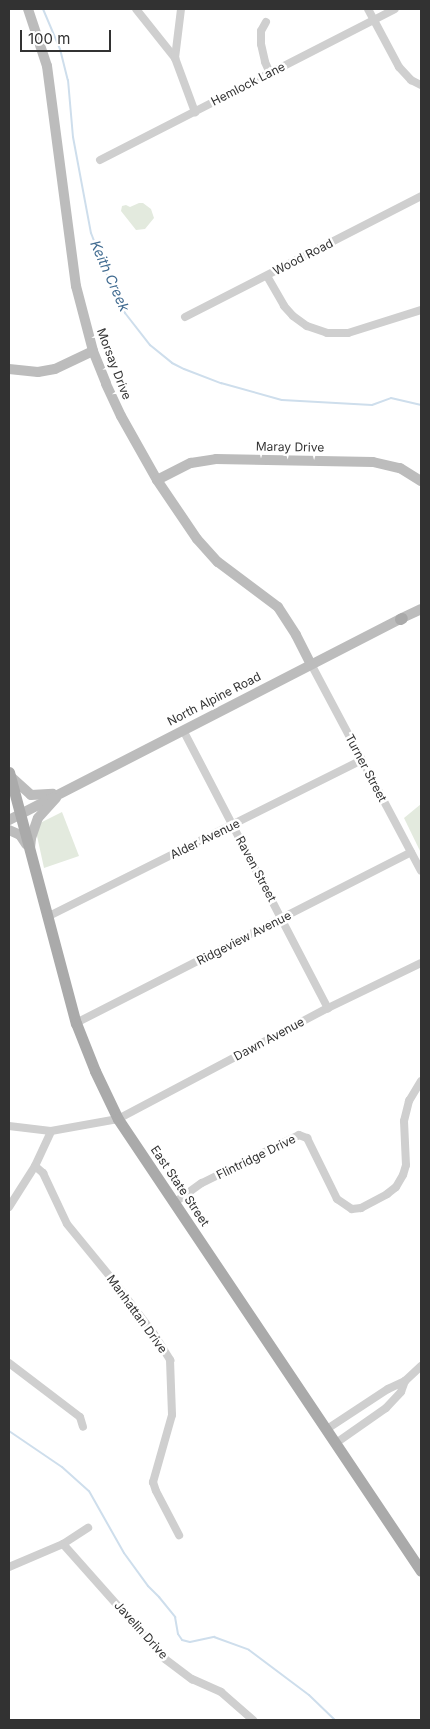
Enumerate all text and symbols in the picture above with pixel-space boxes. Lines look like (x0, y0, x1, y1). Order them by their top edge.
scale bar (22, 20, 114, 52)
text: 100 m (28, 29, 70, 48)
street label: Hemlock Lane (209, 59, 287, 109)
street label: Wood Road (271, 236, 335, 278)
water label: Keith Creek (87, 238, 133, 314)
street label: Morsay Drive (94, 326, 134, 402)
street label: Maray Drive (256, 439, 324, 455)
street label: North Alpine Road (165, 669, 263, 729)
street label: Turner Street (342, 732, 390, 804)
street label: Alder Avenue (168, 816, 242, 862)
street label: Raven Street (233, 834, 279, 904)
street label: Ridgeview Avenue (194, 908, 294, 968)
street label: Dawn Avenue (231, 1014, 307, 1064)
street label: Flintridge Drive (214, 1132, 298, 1182)
street label: East State Street (148, 1143, 212, 1229)
street label: Manhattan Drive (104, 1272, 170, 1356)
street label: Javelin Drive (111, 1598, 171, 1662)

